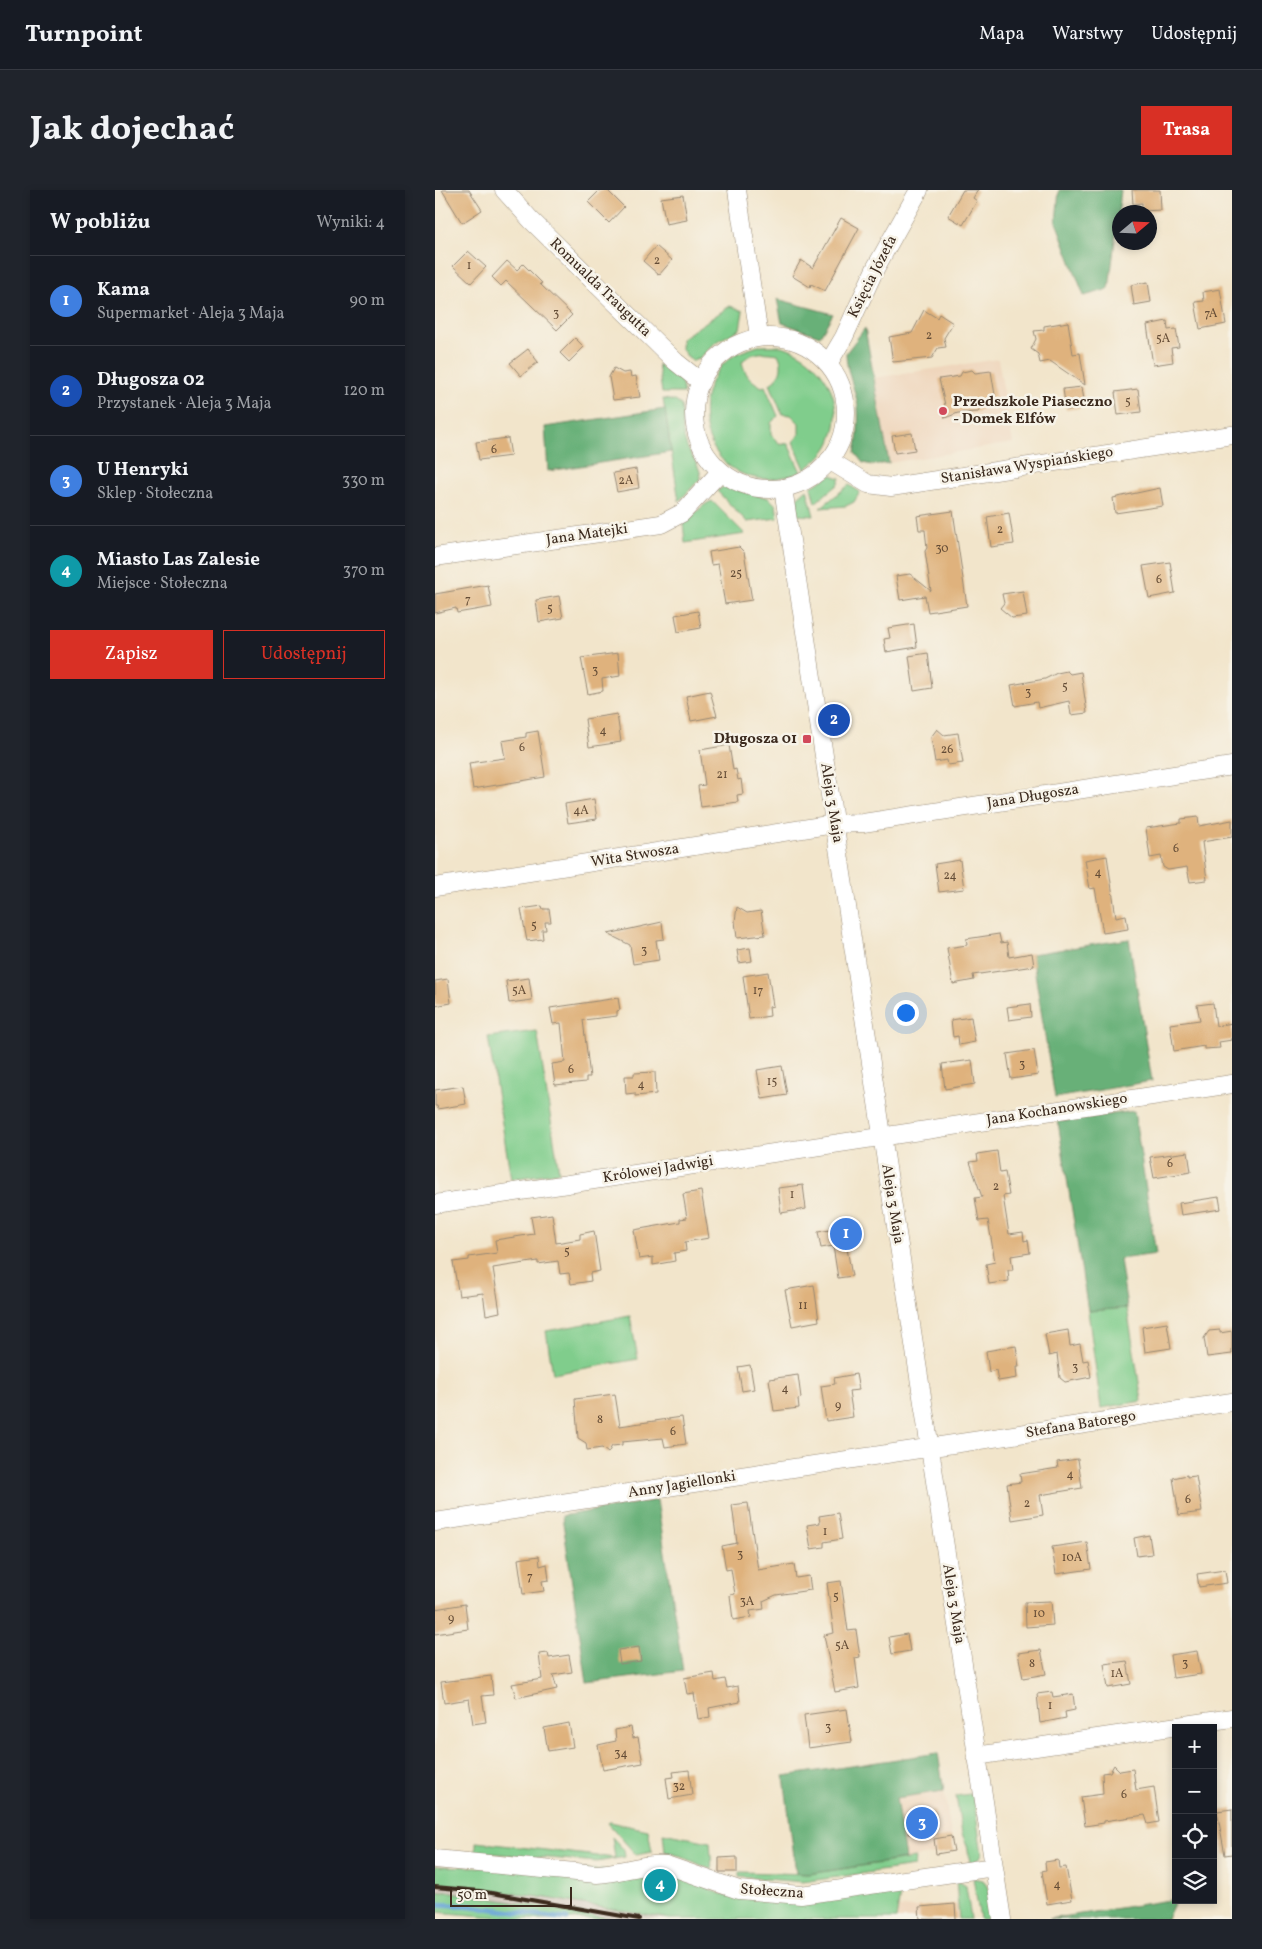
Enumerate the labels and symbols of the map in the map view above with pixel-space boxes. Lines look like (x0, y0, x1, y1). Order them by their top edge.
north arrow (1112, 205, 1157, 250)
street label: Księcia Józefa (843, 232, 903, 322)
street label: Romualda Traugutta (544, 234, 656, 342)
house number: 2 (654, 253, 660, 269)
house number: 1 (467, 258, 471, 274)
house number: 3 (553, 306, 559, 322)
house number: 7A (1204, 306, 1218, 322)
house number: 2 (926, 328, 932, 344)
house number: 5A (1156, 331, 1171, 347)
place label: Przedszkole Piaseczno - Domek Elfów (953, 392, 1113, 430)
house number: 5 (1125, 394, 1131, 410)
marker: Przedszkole Piaseczno - Domek Elfów (937, 405, 949, 417)
house number: 6 (491, 442, 497, 458)
street label: Stanisława Wyspiańskiego (939, 442, 1115, 490)
house number: 2A (619, 473, 634, 489)
street label: Jana Matejki (545, 519, 629, 551)
house number: 2 (997, 522, 1003, 538)
house number: 30 (935, 541, 949, 557)
house number: 25 (730, 566, 742, 582)
house number: 6 (1156, 572, 1162, 588)
house number: 7 (465, 592, 471, 608)
house number: 5 (547, 601, 553, 617)
house number: 3 (592, 663, 598, 679)
house number: 5 (1062, 679, 1068, 695)
house number: 3 (1025, 685, 1031, 701)
pin: 2 (818, 701, 850, 739)
house number: 4 (599, 723, 607, 739)
place label: Długosza 01 (714, 729, 797, 750)
marker: Długosza 01 (801, 733, 813, 745)
house number: 6 (519, 740, 525, 756)
house number: 26 (941, 742, 953, 758)
street label: Aleja 3 Maja (814, 761, 848, 845)
house number: 21 (716, 767, 728, 783)
street label: Jana Długosza (986, 779, 1080, 815)
house number: 4A (573, 803, 589, 819)
street label: Wita Stwosza (589, 839, 681, 873)
house number: 6 (1173, 841, 1179, 857)
house number: 4 (1094, 865, 1102, 881)
house number: 24 (943, 868, 957, 884)
house number: 5 (531, 918, 537, 934)
house number: 3 (641, 943, 647, 959)
house number: 5A (512, 983, 527, 999)
house number: 17 (753, 983, 763, 999)
your location (893, 1000, 919, 1026)
house number: 3 (1019, 1057, 1025, 1073)
house number: 6 (568, 1062, 574, 1078)
house number: 15 (767, 1074, 777, 1090)
house number: 4 (637, 1077, 645, 1093)
street label: Jana Kochanowskiego (985, 1088, 1129, 1132)
street label: Królowej Jadwigi (601, 1151, 715, 1189)
house number: 6 (1167, 1156, 1173, 1172)
street label: Aleja 3 Maja (875, 1162, 909, 1246)
house number: 2 (993, 1179, 999, 1195)
house number: 1 (790, 1187, 794, 1203)
pin: 1 (830, 1215, 862, 1253)
house number: 5 (564, 1244, 570, 1260)
house number: 11 (798, 1298, 808, 1314)
house number: 3 (1072, 1360, 1078, 1376)
house number: 4 (781, 1381, 789, 1397)
house number: 9 (835, 1398, 841, 1414)
street label: Stefana Batorego (1024, 1406, 1138, 1444)
house number: 8 (597, 1412, 603, 1428)
house number: 6 (670, 1424, 676, 1440)
street label: Anny Jagiellonki (627, 1466, 737, 1504)
house number: 4 (1066, 1467, 1074, 1483)
house number: 6 (1185, 1492, 1191, 1508)
house number: 2 (1024, 1496, 1030, 1512)
house number: 1 (823, 1524, 827, 1540)
house number: 3 (737, 1547, 743, 1563)
house number: 10A (1062, 1550, 1083, 1566)
street label: Aleja 3 Maja (936, 1562, 970, 1646)
house number: 7 (527, 1569, 533, 1585)
house number: 5 (833, 1589, 839, 1605)
house number: 3A (740, 1594, 755, 1610)
house number: 10 (1033, 1606, 1045, 1622)
house number: 9 (448, 1611, 454, 1627)
house number: 5A (835, 1638, 850, 1654)
house number: 8 (1029, 1656, 1035, 1672)
house number: 3 (1182, 1656, 1188, 1672)
house number: 1A (1110, 1666, 1124, 1682)
house number: 1 (1048, 1698, 1052, 1714)
house number: 3 (825, 1720, 831, 1736)
house number: 34 (614, 1746, 628, 1762)
house number: 32 (673, 1779, 685, 1795)
house number: 6 (1121, 1787, 1127, 1803)
pin: 3 (906, 1804, 938, 1842)
pin: 4 (644, 1866, 676, 1904)
house number: 4 (1053, 1877, 1061, 1893)
street label: Stołeczna (740, 1879, 804, 1905)
scale bar (450, 1884, 573, 1907)

